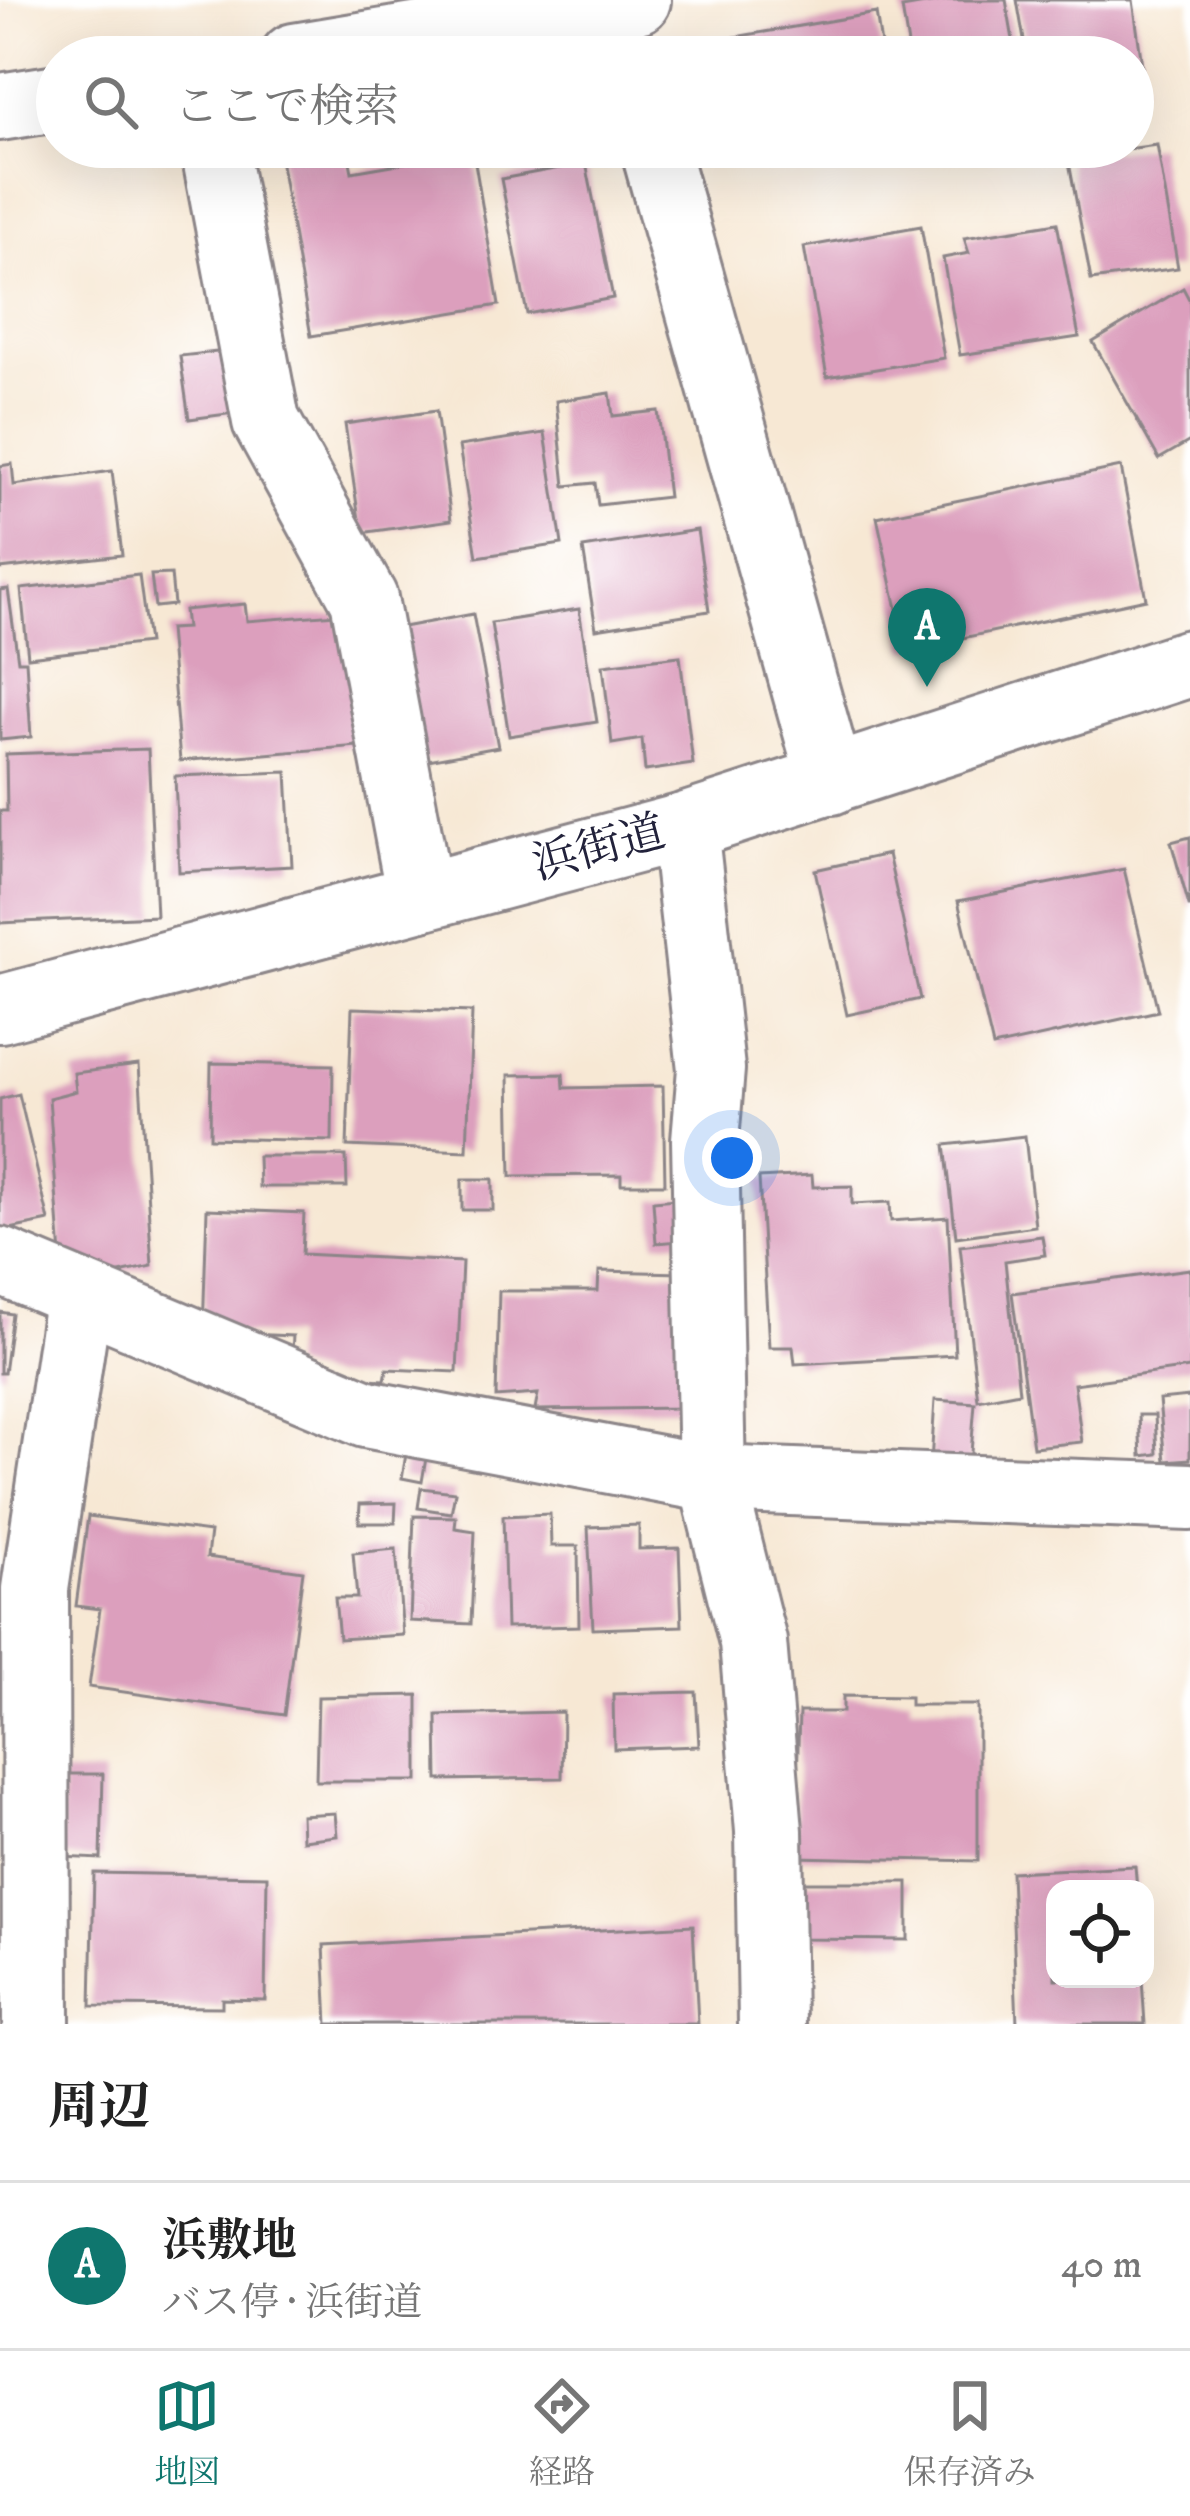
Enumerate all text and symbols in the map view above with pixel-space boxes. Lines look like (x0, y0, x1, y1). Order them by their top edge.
search box (36, 36, 1154, 168)
icon: search (78, 69, 144, 135)
text: ここで検索 (174, 80, 399, 136)
pin: A (888, 588, 966, 687)
street label: 浜街道 (527, 804, 671, 894)
your location (702, 1128, 762, 1188)
map controls (1046, 1880, 1154, 1988)
button: locate (1046, 1880, 1154, 1988)
text: 周辺 (48, 2076, 150, 2140)
text: 浜敷地 (162, 2214, 297, 2270)
text: A (75, 2241, 99, 2290)
text: 40 m (1061, 2241, 1142, 2290)
text: バス停 · 浜街道 (162, 2279, 422, 2328)
tab: 地図 (154, 2373, 220, 2494)
tab: 経路 (529, 2373, 595, 2494)
tab: 保存済み (904, 2373, 1036, 2494)

